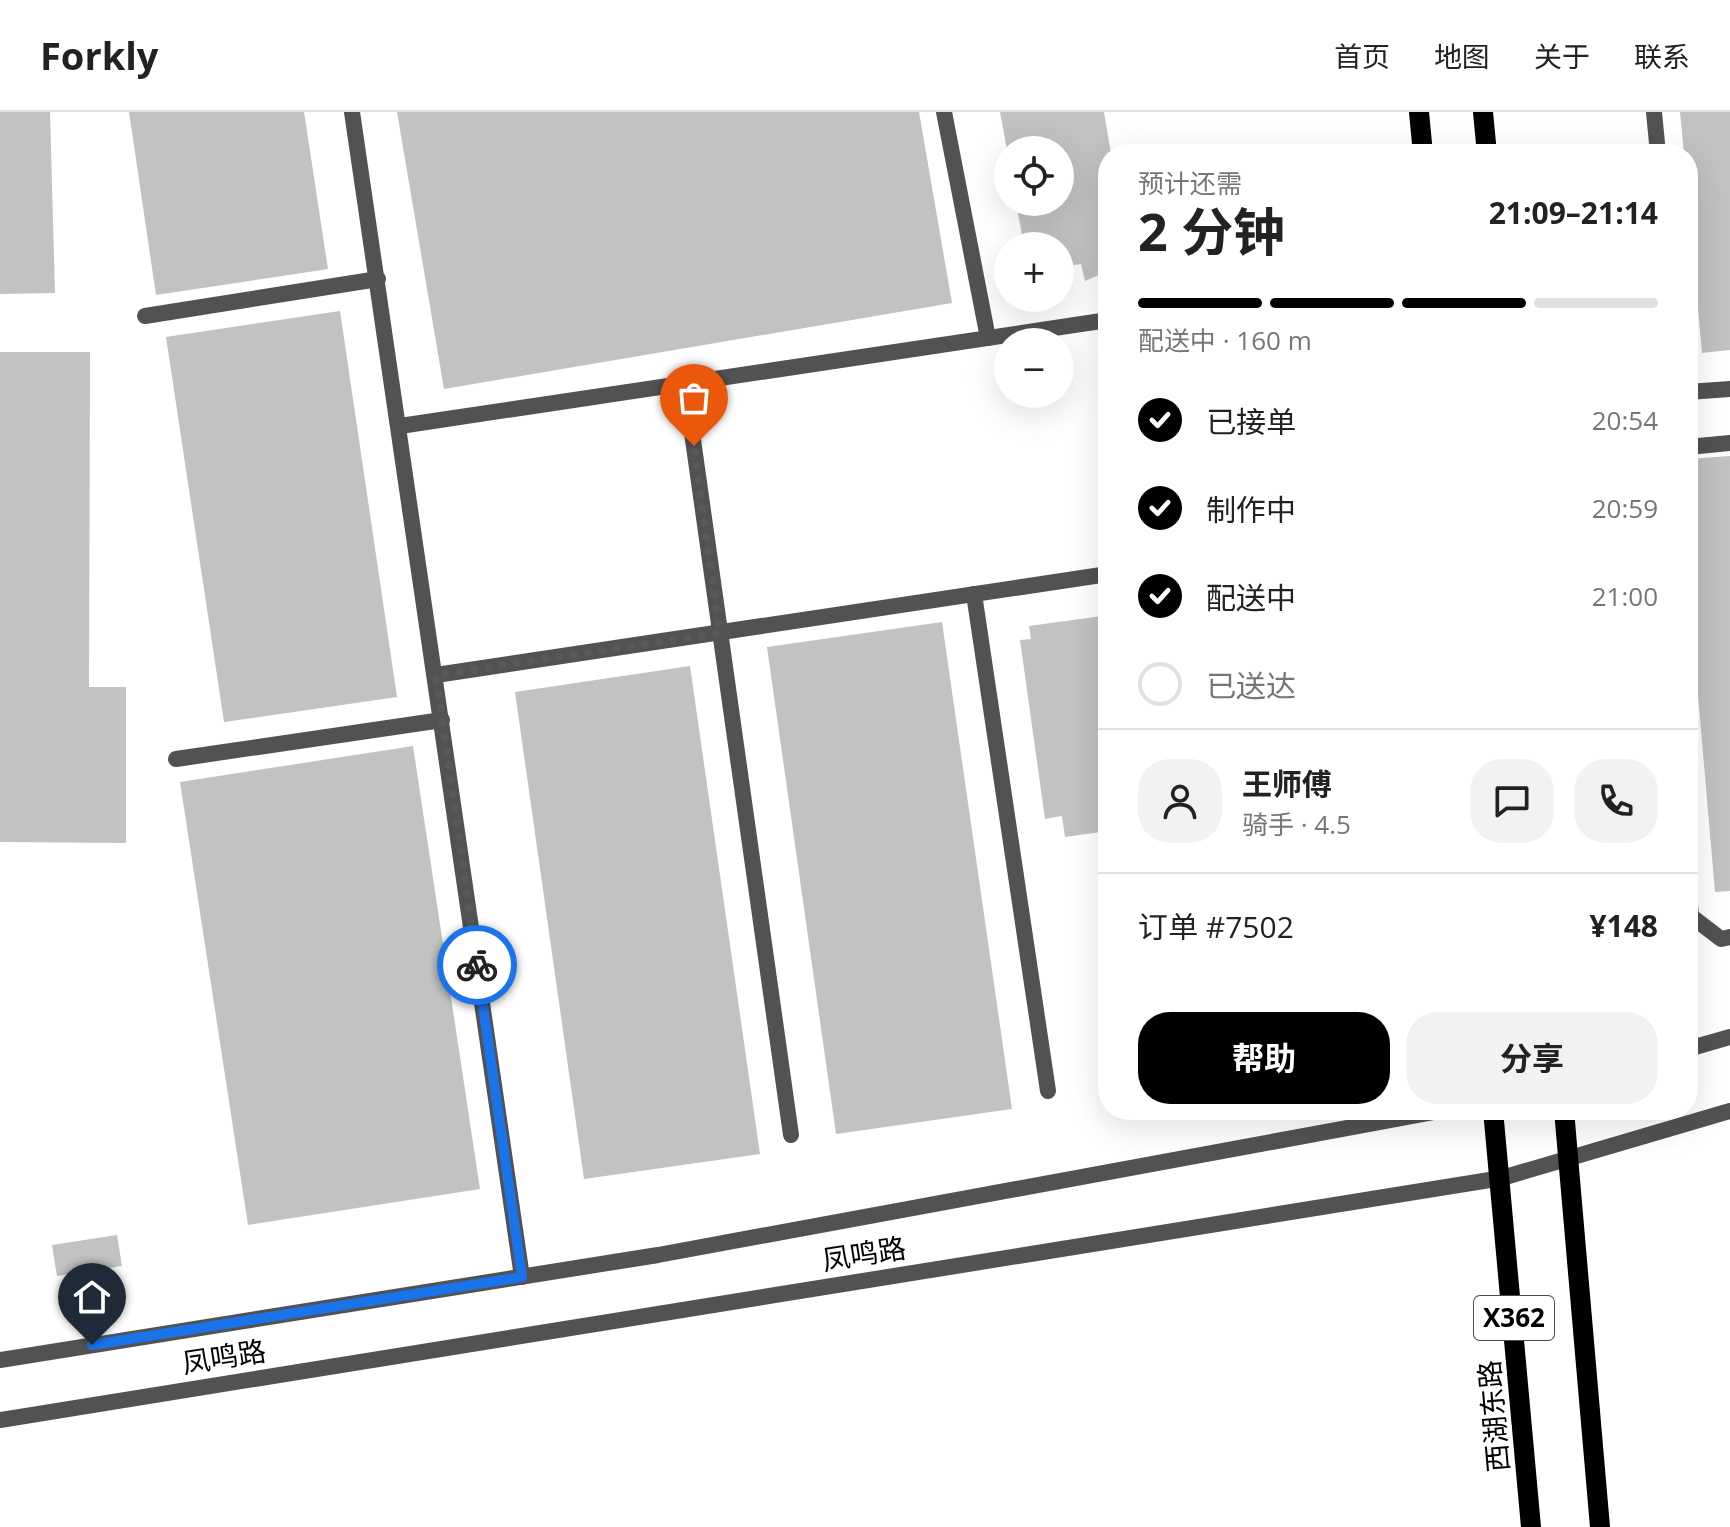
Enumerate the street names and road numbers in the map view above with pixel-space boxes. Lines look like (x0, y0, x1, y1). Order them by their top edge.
street label: 凤鸣路 (819, 1228, 908, 1278)
road number: X362 (1474, 1296, 1554, 1340)
street label: 凤鸣路 (179, 1331, 268, 1381)
street label: 西湖东路 (1469, 1359, 1517, 1474)

